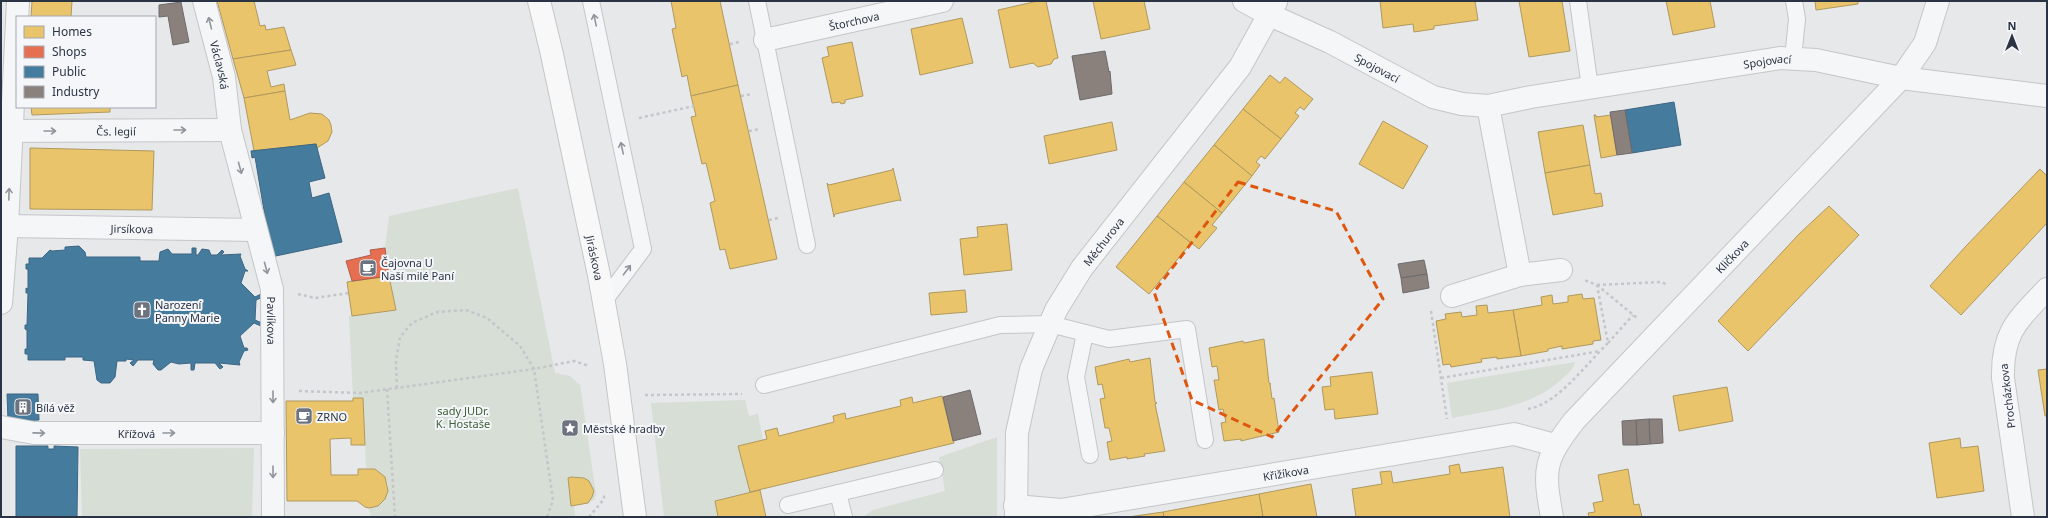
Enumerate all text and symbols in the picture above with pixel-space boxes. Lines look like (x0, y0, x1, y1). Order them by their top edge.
street label: Štorchova (827, 8, 881, 33)
one-way arrow (591, 14, 599, 27)
legend (16, 16, 156, 108)
north arrow (1992, 16, 2032, 56)
one-way arrow (206, 17, 213, 30)
text: N (2008, 18, 2016, 33)
text: Homes (52, 23, 92, 40)
street label: Václavská (207, 39, 233, 90)
text: Shops (52, 43, 87, 60)
street label: Spojovací (1352, 49, 1403, 86)
street label: Spojovací (1742, 50, 1793, 71)
text: Public (52, 63, 86, 80)
text: Industry (52, 83, 100, 100)
street label: Čs. legií (96, 123, 137, 138)
one-way arrow (173, 126, 186, 134)
one-way arrow (43, 127, 56, 135)
one-way arrow (617, 141, 625, 154)
one-way arrow (237, 161, 244, 174)
one-way arrow (5, 188, 12, 201)
street label: Měchurova (1079, 214, 1127, 269)
street label: Jirsíkova (110, 220, 153, 236)
street label: Jiráskova (583, 233, 607, 282)
street label: Kličkova (1712, 235, 1751, 276)
place label: Čajovna U Naší milé Paní (381, 255, 455, 283)
cafe icon: Čajovna U Naší milé Paní (358, 258, 378, 278)
one-way arrow (263, 261, 270, 274)
one-way arrow (623, 265, 631, 276)
street label: Pavlíkova (265, 296, 280, 345)
place label: Narození Panny Marie (155, 297, 220, 325)
church icon: Narození Panny Marie (132, 300, 152, 320)
street label: Procházkova (1996, 363, 2018, 429)
one-way arrow (269, 390, 277, 403)
building icon: Bílá věž (13, 397, 33, 417)
place label: Bílá věž (36, 400, 75, 415)
park label: sady JUDr. K. Hostaše (436, 403, 490, 431)
cafe icon: ZRNO (294, 406, 314, 426)
place label: ZRNO (317, 409, 347, 424)
place icon: Městské hradby (560, 418, 580, 438)
place label: Městské hradby (583, 421, 665, 436)
street label: Křížová (118, 426, 155, 441)
one-way arrow (32, 429, 45, 437)
one-way arrow (162, 429, 175, 437)
street label: Křižíkova (1262, 461, 1310, 484)
one-way arrow (269, 465, 277, 478)

